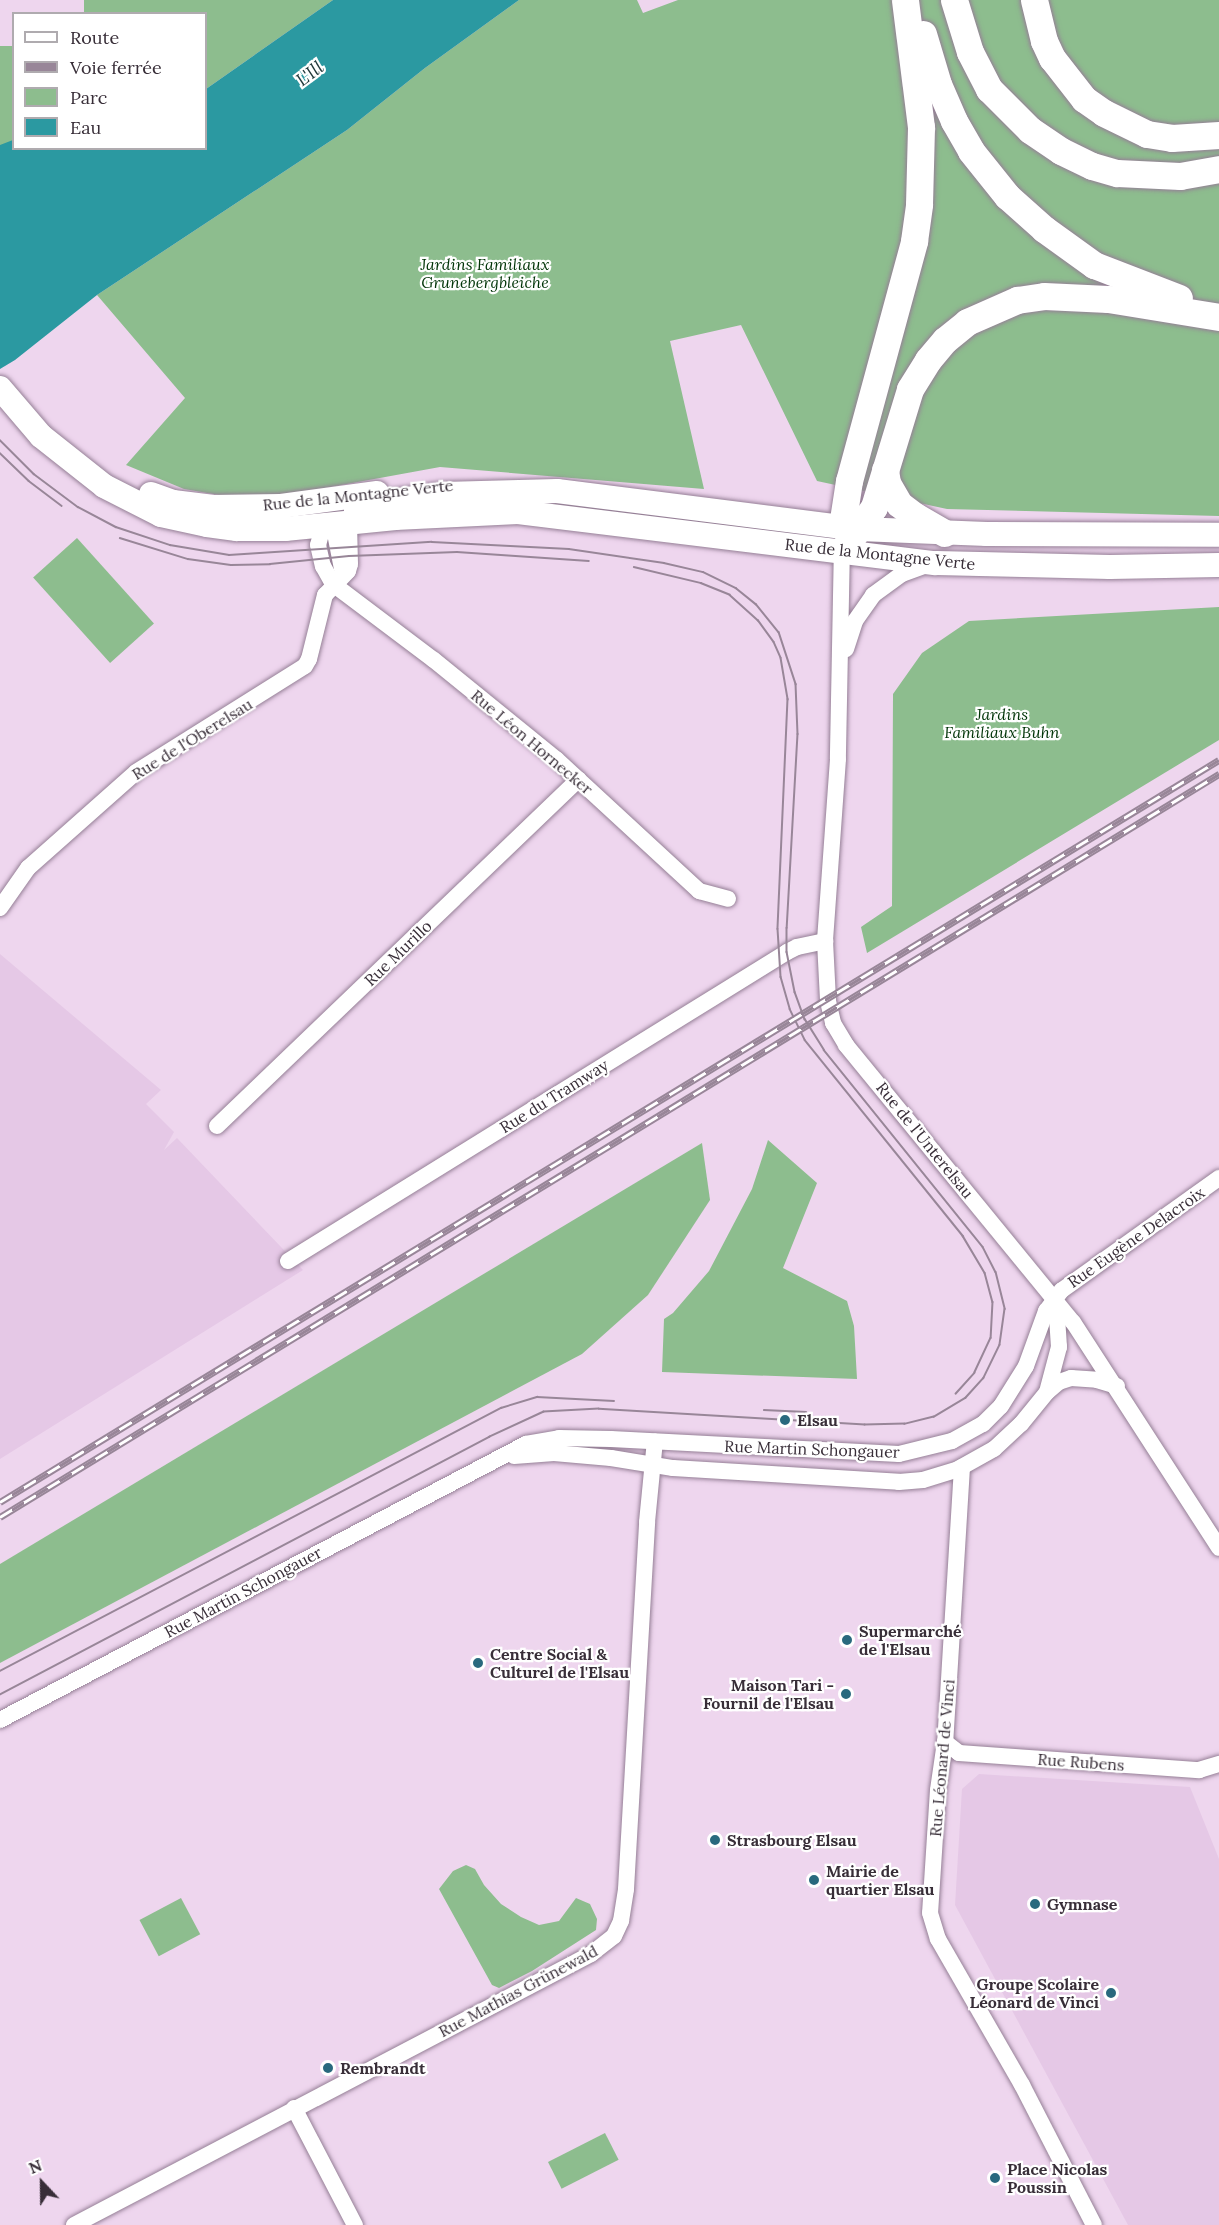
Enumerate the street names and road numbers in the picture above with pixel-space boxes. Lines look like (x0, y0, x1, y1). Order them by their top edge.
street label: Rue de la Montagne Verte (262, 475, 454, 515)
street label: Rue de la Montagne Verte (784, 534, 976, 574)
street label: Rue Léon Hornecker (467, 686, 597, 798)
street label: Rue de l'Oberelsau (128, 694, 256, 784)
street label: Rue Murillo (360, 916, 436, 990)
street label: Rue du Tramway (496, 1055, 612, 1137)
street label: Rue de l'Unterelsau (872, 1078, 978, 1202)
street label: Rue Eugène Delacroix (1064, 1182, 1208, 1292)
street label: Rue Martin Schongauer (724, 1436, 900, 1462)
street label: Rue Martin Schongauer (161, 1542, 325, 1642)
street label: Rue Léonard de Vinci (926, 1678, 958, 1838)
street label: Rue Rubens (1037, 1749, 1125, 1775)
street label: Rue Mathias Grünewald (435, 1941, 601, 2041)

